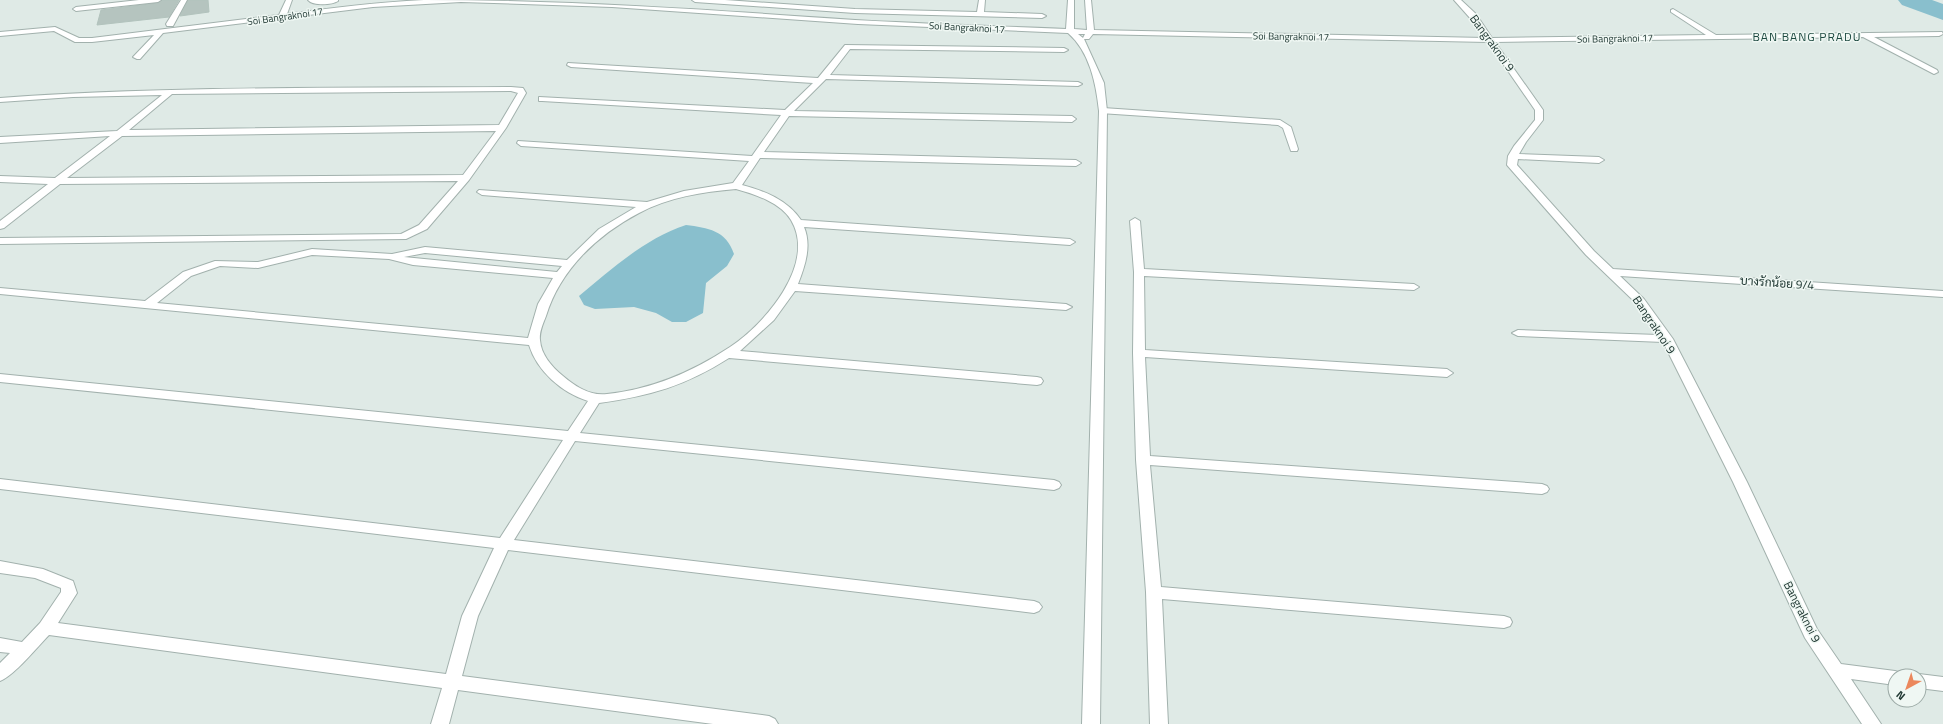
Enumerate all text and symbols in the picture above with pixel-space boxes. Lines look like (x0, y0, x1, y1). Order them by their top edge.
street label: Soi Bangraknoi 17 (246, 4, 324, 29)
street label: Bangraknoi 9 (1465, 10, 1520, 75)
street label: Soi Bangraknoi 17 (928, 18, 1005, 37)
district label: BAN BANG PRADU (1753, 27, 1861, 46)
street label: Soi Bangraknoi 17 (1253, 28, 1329, 45)
street label: Soi Bangraknoi 17 (1577, 30, 1653, 47)
street label: บางรักน้อย 9/4 (1739, 270, 1815, 295)
street label: Bangraknoi 9 (1628, 292, 1681, 358)
street label: Bangraknoi 9 (1779, 578, 1826, 646)
north arrow (1887, 668, 1927, 708)
text: N (1893, 687, 1909, 704)

